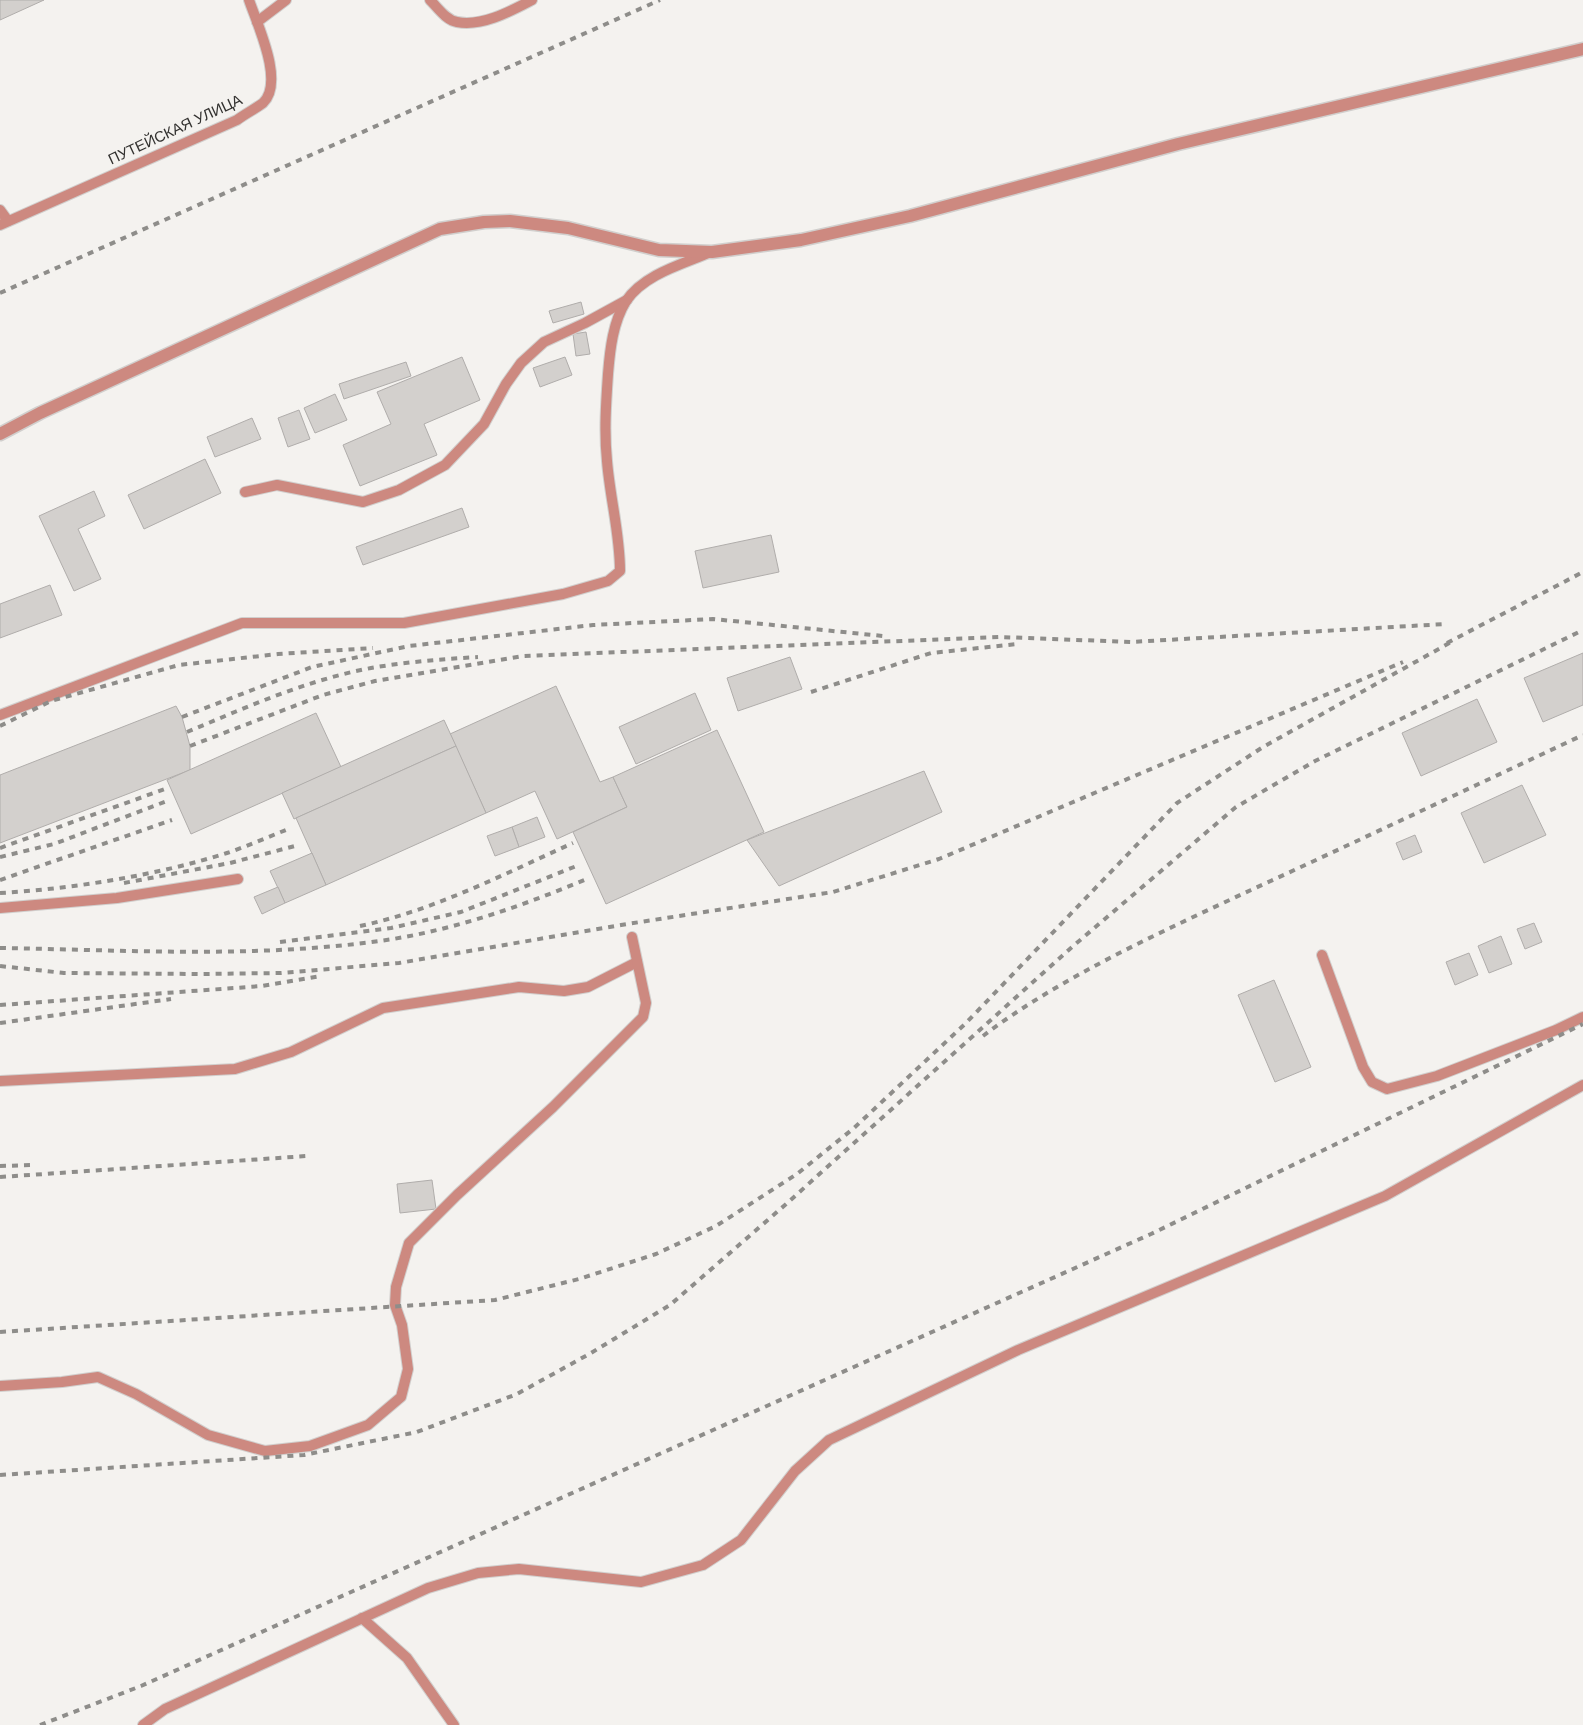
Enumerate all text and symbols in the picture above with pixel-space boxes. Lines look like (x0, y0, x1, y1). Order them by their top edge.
street label: ПУТЕЙСКАЯ УЛИЦА (105, 91, 245, 167)

